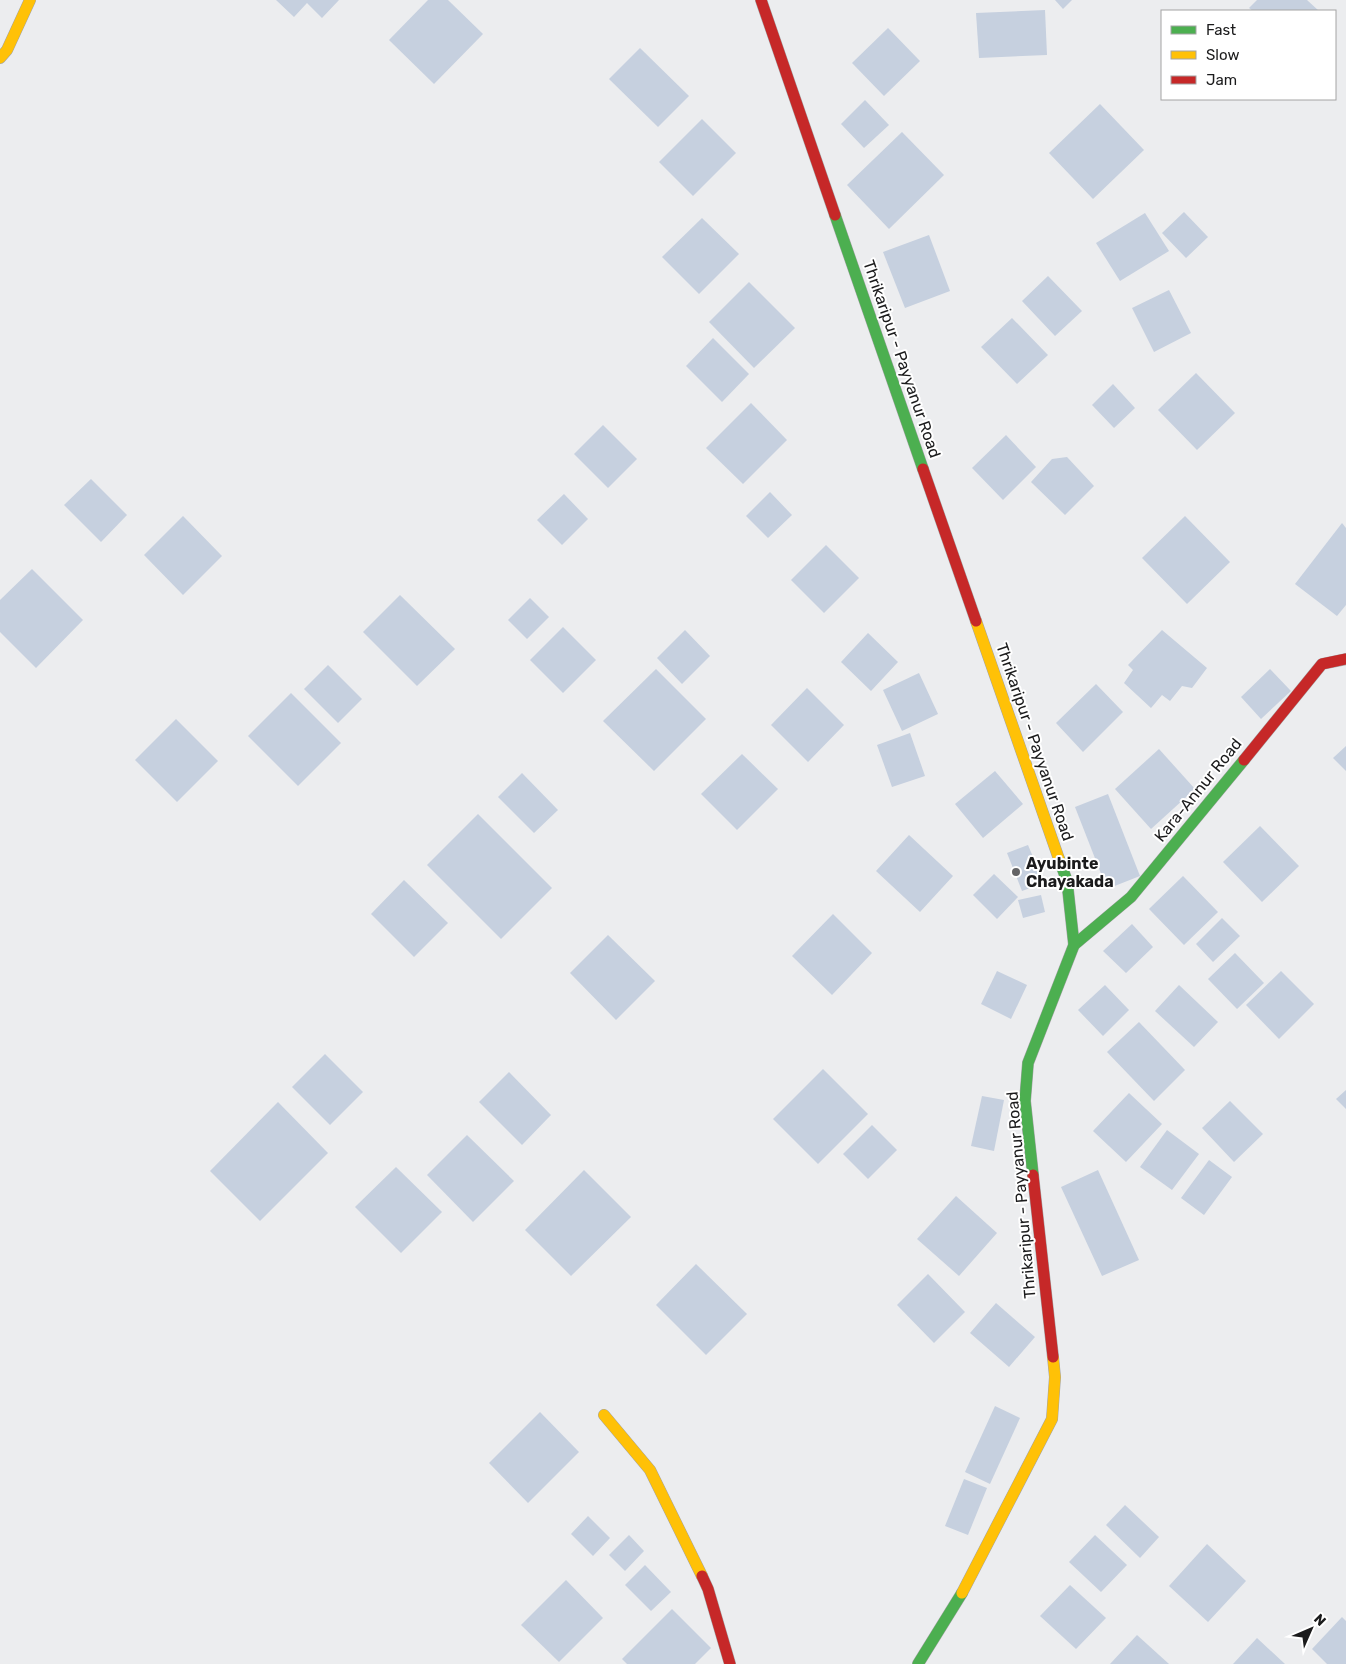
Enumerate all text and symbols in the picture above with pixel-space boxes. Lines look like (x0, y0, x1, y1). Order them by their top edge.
legend (1161, 10, 1336, 100)
text: Fast (1206, 21, 1236, 39)
text: Slow (1206, 46, 1239, 64)
text: Jam (1206, 71, 1237, 89)
street label: Thrikaripur - Payyanur Road (859, 258, 945, 460)
street label: Thrikaripur - Payyanur Road (992, 641, 1078, 843)
street label: Kara-Annur Road (1150, 734, 1246, 846)
place label: Ayubinte Chayakada (1026, 854, 1114, 891)
marker: Ayubinte Chayakada (1010, 866, 1022, 878)
street label: Thrikaripur - Payyanur Road (1002, 1091, 1040, 1299)
north arrow (1286, 1604, 1336, 1654)
text: N (1310, 1611, 1329, 1630)

